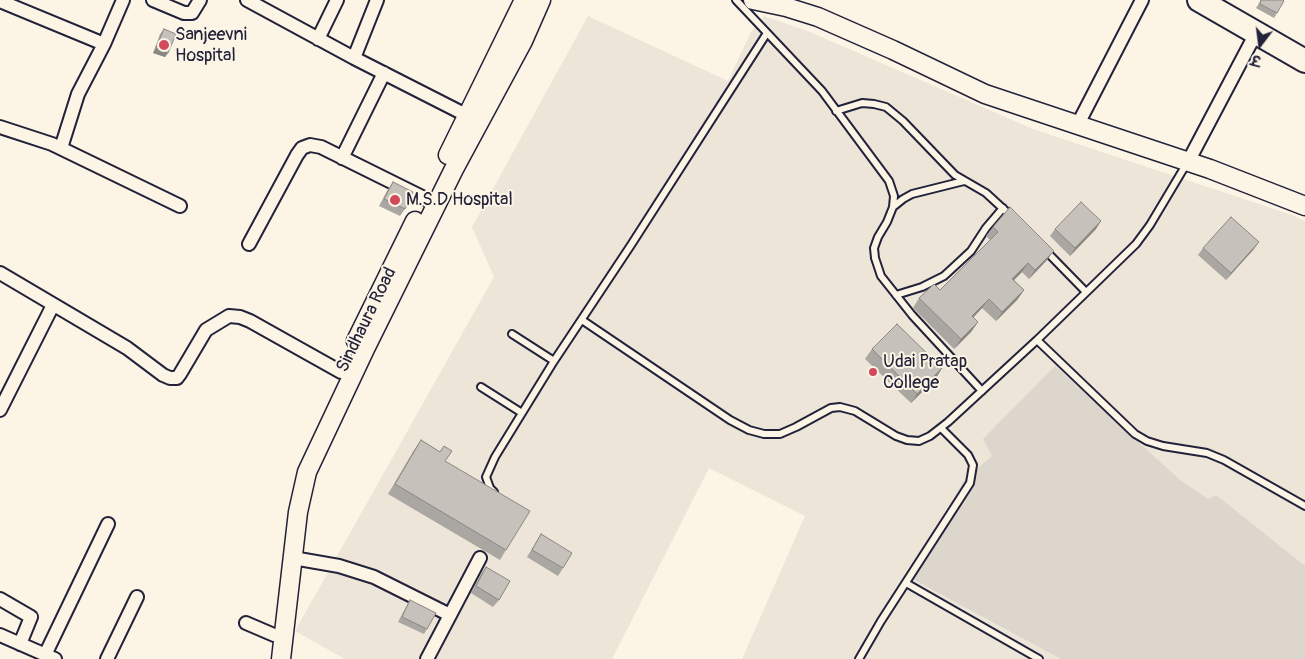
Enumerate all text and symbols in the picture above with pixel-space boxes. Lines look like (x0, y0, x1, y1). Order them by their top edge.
north arrow (1235, 20, 1285, 70)
place label: Sanjeevni Hospital (175, 24, 247, 66)
marker: Sanjeevni Hospital (157, 38, 171, 52)
text: उ (1249, 51, 1263, 69)
place label: M.S.D Hospital (406, 189, 513, 211)
marker: M.S.D Hospital (388, 193, 402, 207)
street label: Sindhaura Road (332, 264, 402, 376)
place label: Udai Pratap College (883, 351, 967, 394)
marker: Udai Pratap College (867, 366, 879, 378)

